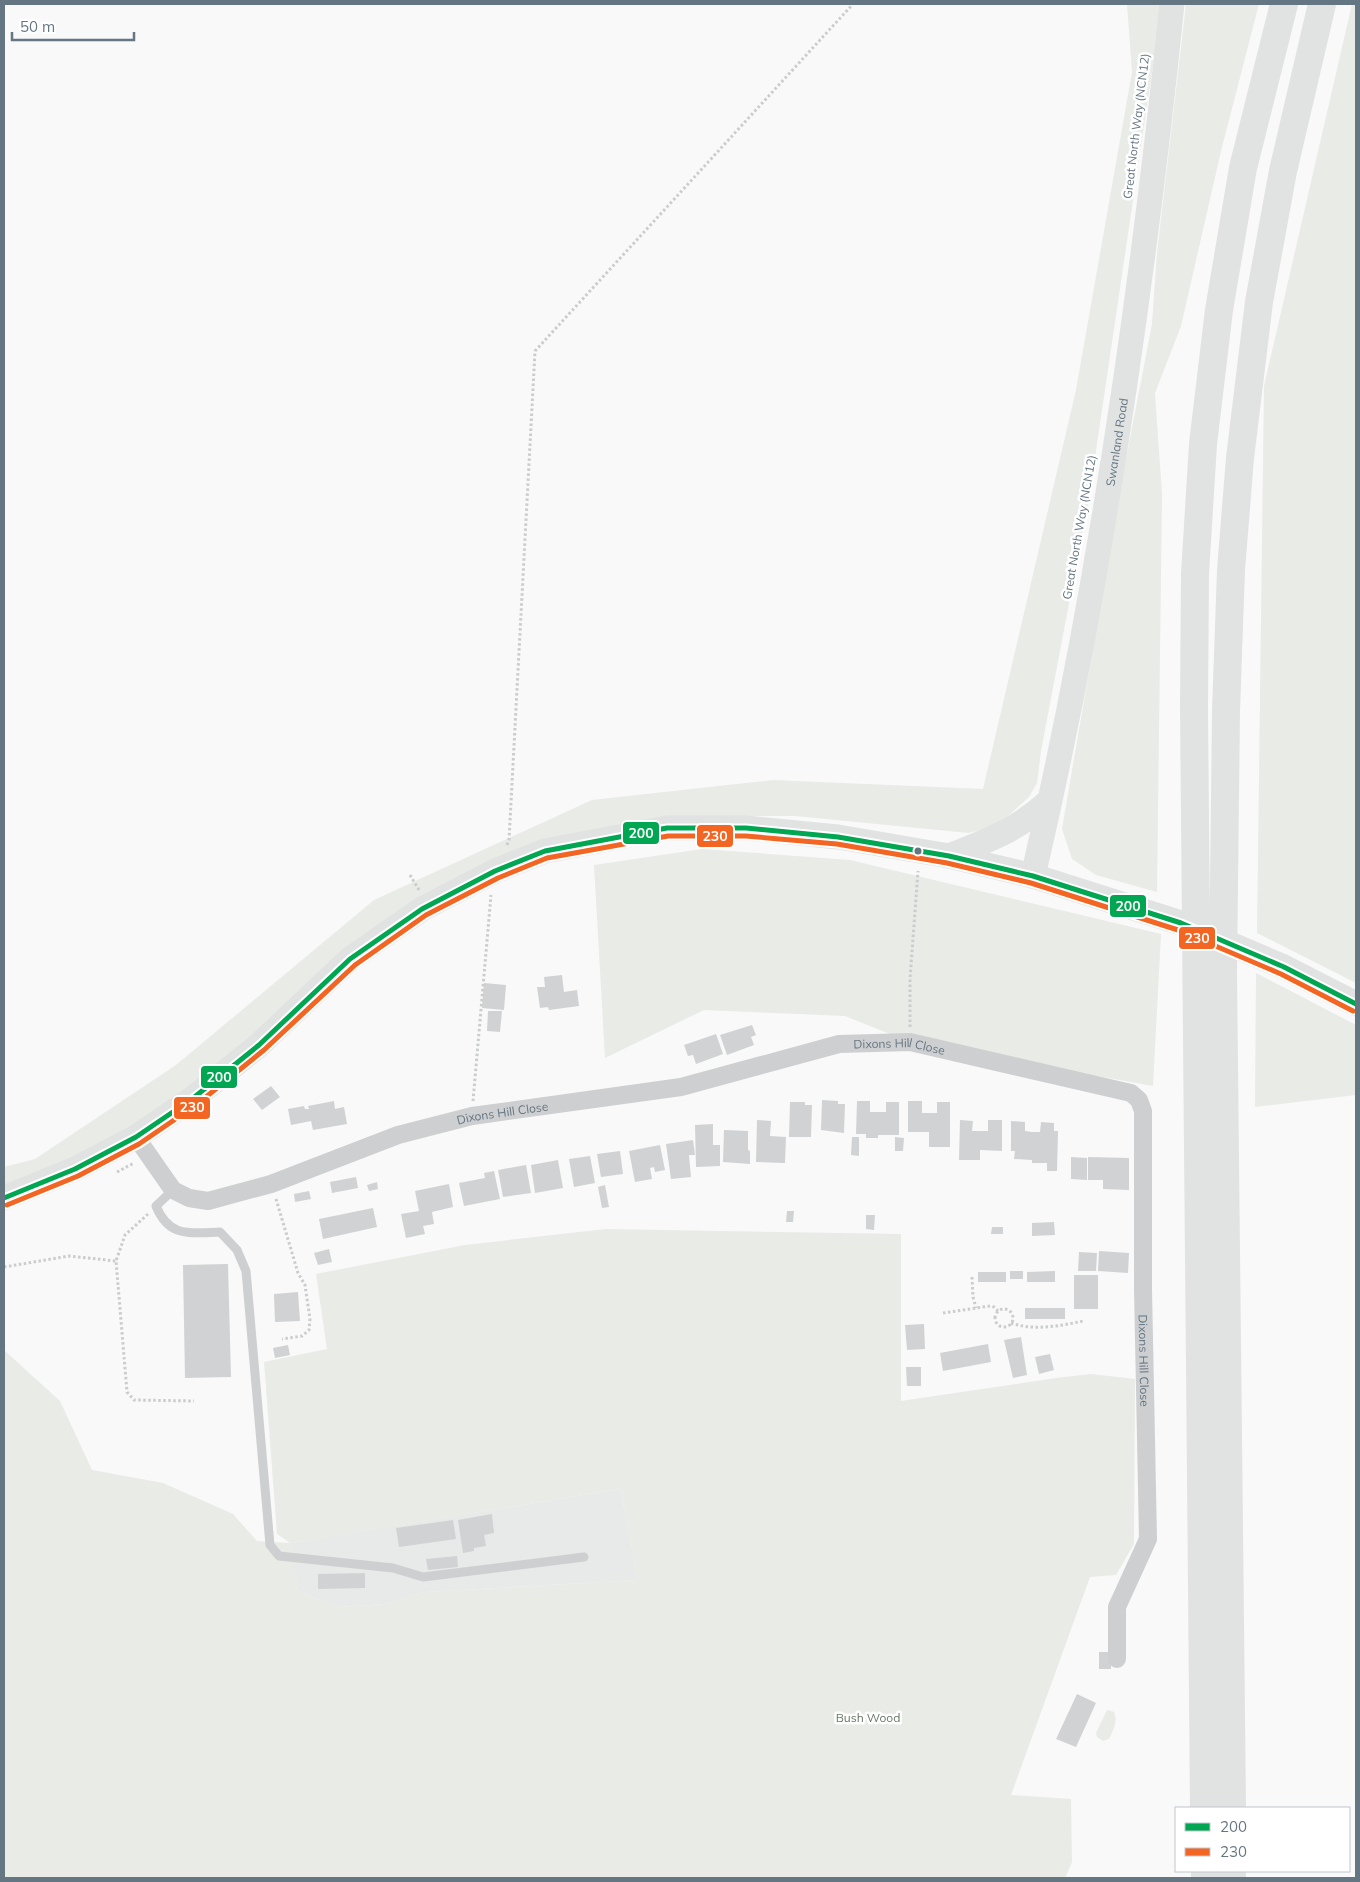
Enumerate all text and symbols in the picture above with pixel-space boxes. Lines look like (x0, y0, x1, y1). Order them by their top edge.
scale bar (12, 10, 135, 42)
text: 50 m (20, 17, 55, 36)
street label: Great North Way (NCN12) (1120, 52, 1152, 200)
street label: Swanland Road (1102, 397, 1130, 487)
street label: Great North Way (NCN12) (1059, 454, 1099, 600)
line badge: 200 (622, 821, 660, 845)
text: 200 (628, 824, 654, 842)
line badge: 230 (696, 824, 734, 848)
text: 230 (702, 827, 728, 845)
unlabelled marker (913, 846, 923, 856)
line badge: 200 (1109, 894, 1147, 918)
text: 200 (1115, 897, 1141, 915)
line badge: 230 (1178, 926, 1216, 950)
text: 230 (1184, 929, 1210, 947)
street label: Dixons Hill Close (853, 1035, 947, 1057)
line badge: 200 (200, 1065, 238, 1089)
text: 200 (206, 1068, 232, 1086)
line badge: 230 (173, 1096, 211, 1120)
text: 230 (179, 1098, 205, 1116)
street label: Dixons Hill Close (455, 1098, 549, 1127)
street label: Dixons Hill Close (1136, 1314, 1153, 1407)
park label: Bush Wood (836, 1710, 900, 1725)
legend (1175, 1807, 1350, 1872)
text: 200 (1220, 1817, 1247, 1836)
text: 230 (1220, 1842, 1247, 1861)

